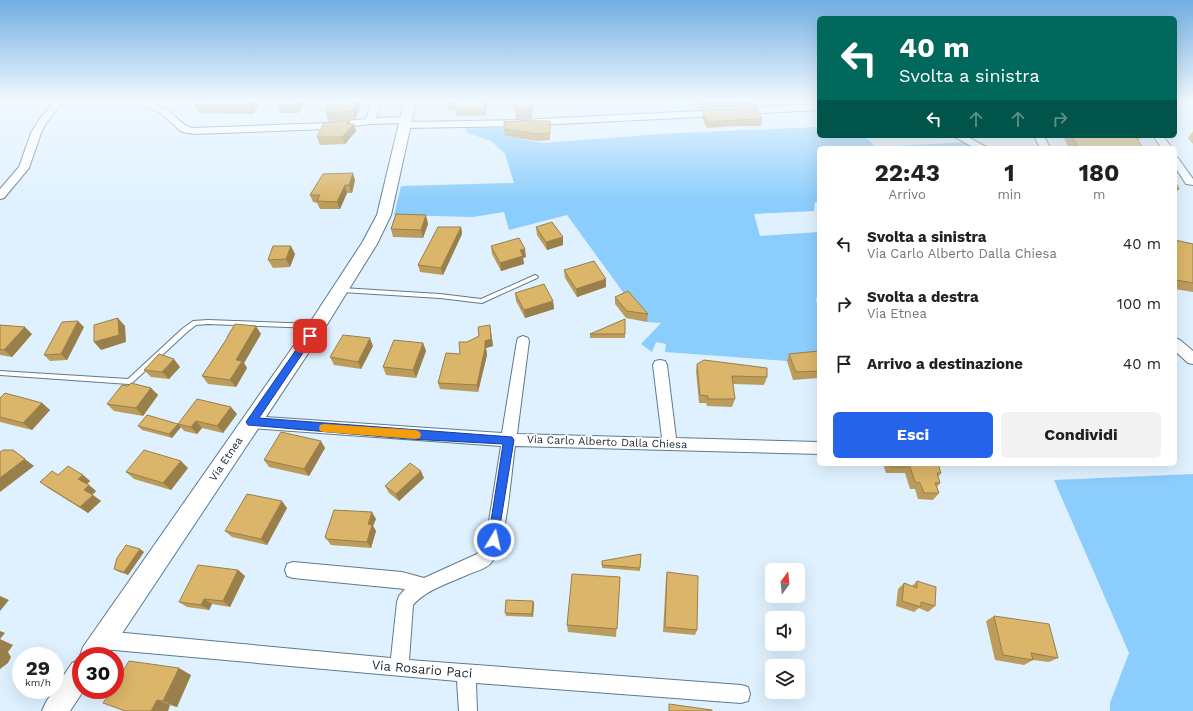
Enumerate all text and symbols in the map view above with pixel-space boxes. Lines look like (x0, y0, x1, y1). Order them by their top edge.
text: 40 m (899, 31, 969, 64)
icon: left (833, 32, 885, 84)
text: Svolta a sinistra (899, 65, 1040, 86)
icon: left (923, 108, 945, 130)
icon: ahead (965, 108, 987, 130)
icon: ahead (1007, 108, 1029, 130)
icon: right (1049, 108, 1071, 130)
text: 22:43 (874, 159, 940, 187)
text: 1 (1004, 159, 1015, 187)
text: 180 (1079, 159, 1120, 187)
text: Arrivo (889, 187, 926, 202)
text: min (997, 187, 1021, 202)
text: m (1093, 187, 1105, 202)
text: Svolta a sinistra (867, 228, 987, 246)
icon: left (833, 233, 855, 255)
text: 40 m (1123, 235, 1161, 253)
text: Via Carlo Alberto Dalla Chiesa (867, 246, 1057, 261)
text: Svolta a destra (867, 288, 979, 306)
icon: right (833, 293, 855, 315)
text: 100 m (1117, 295, 1161, 313)
text: Via Etnea (867, 306, 927, 321)
pin (293, 319, 327, 353)
icon: arrive (299, 325, 321, 347)
icon: arrive (833, 353, 855, 375)
text: Arrivo a destinazione (867, 355, 1023, 373)
text: 40 m (1123, 355, 1161, 373)
button: Esci (833, 412, 993, 458)
button: Condividi (1001, 412, 1161, 458)
street label: Via Carlo Alberto Dalla Chiesa (527, 433, 687, 451)
street label: Via Etnea (206, 434, 246, 484)
position arrow (473, 519, 515, 561)
north arrow (765, 563, 805, 603)
map controls (765, 563, 805, 699)
button: sound (765, 611, 805, 651)
speed limit sign: 30 (72, 647, 124, 699)
text: 29 (26, 656, 50, 680)
street label: Via Rosario Paci (371, 657, 473, 681)
button: layers (765, 659, 805, 699)
text: km/h (25, 677, 51, 688)

